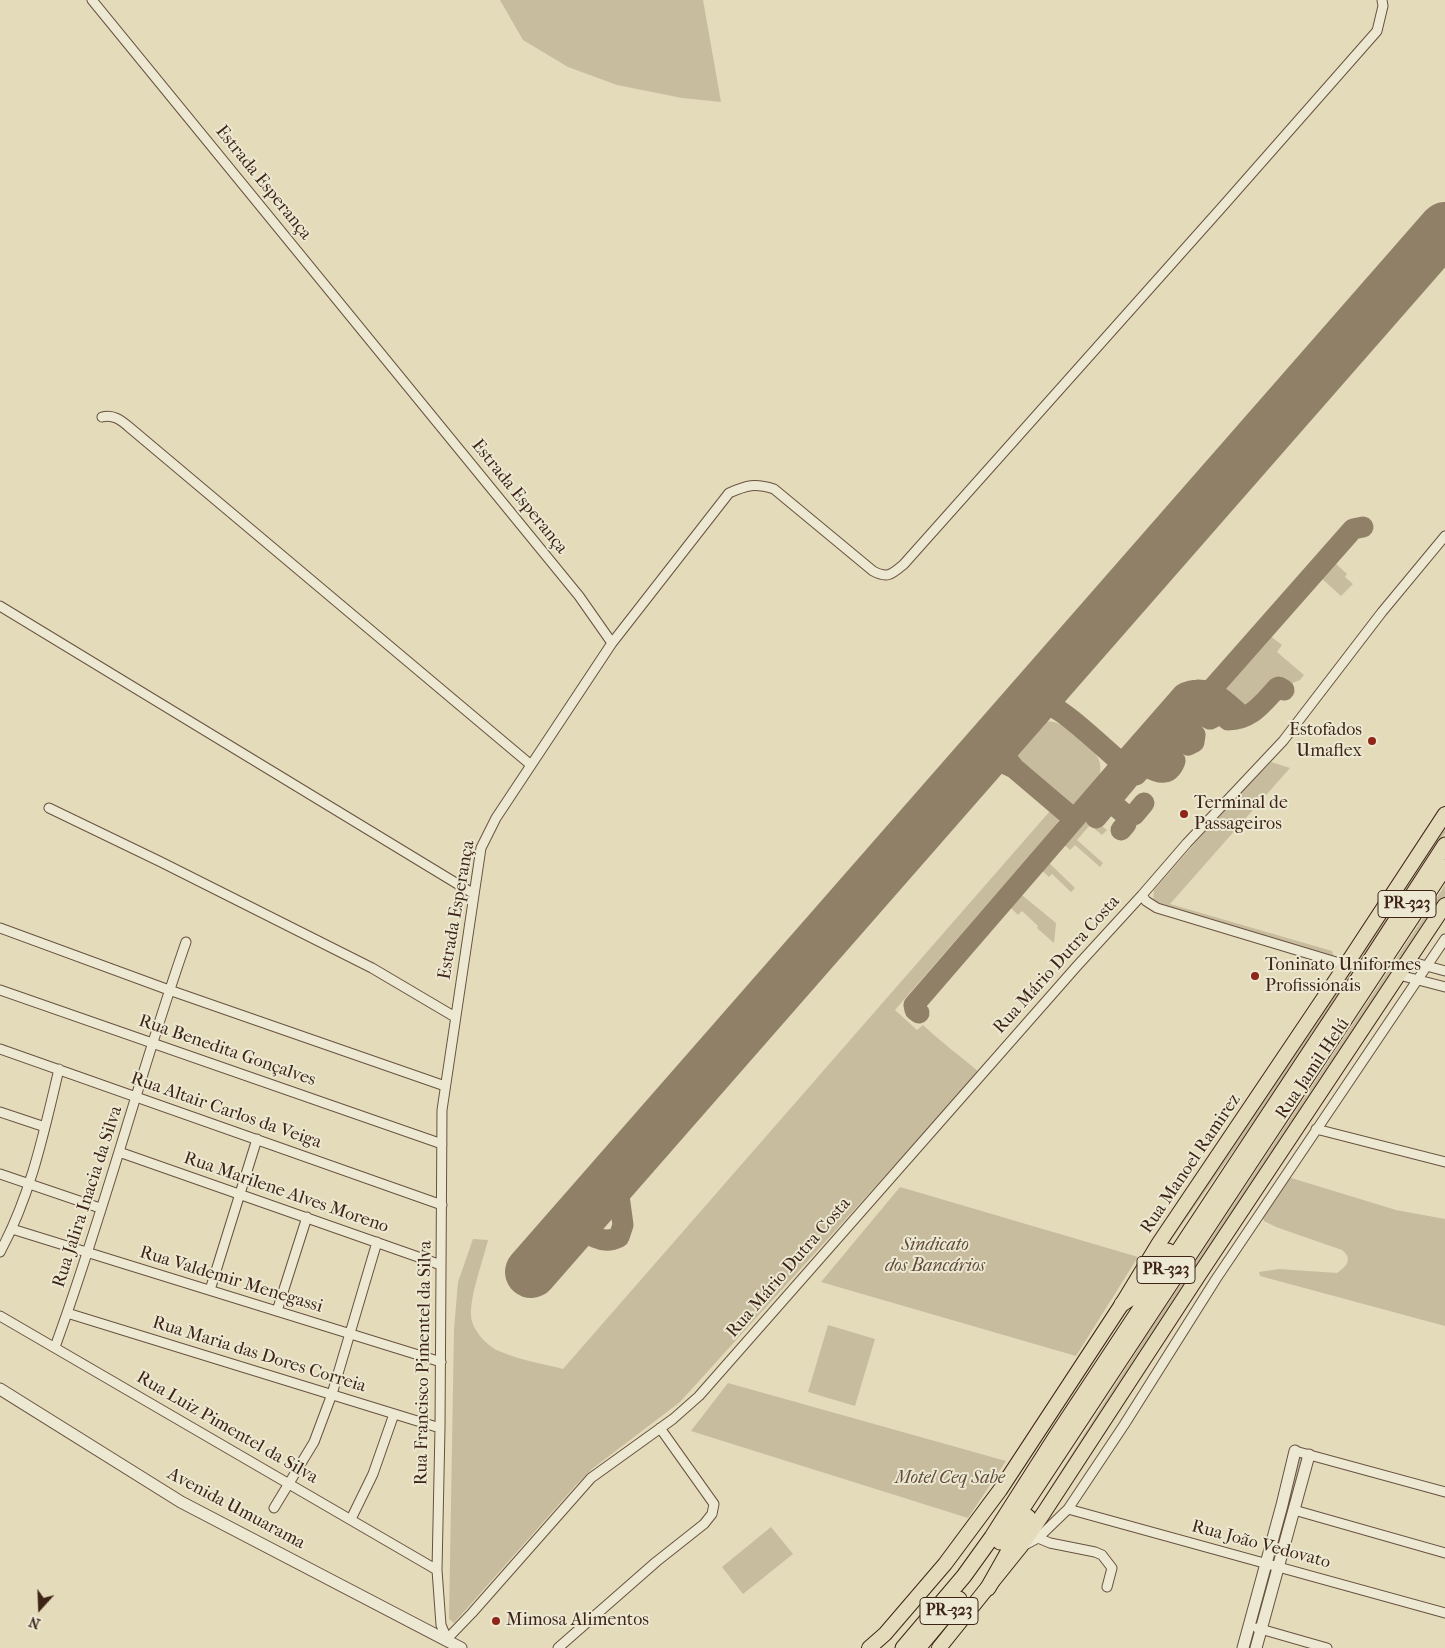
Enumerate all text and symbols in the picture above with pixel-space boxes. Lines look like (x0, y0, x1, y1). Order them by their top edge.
street label: Estrada Esperança (210, 121, 316, 245)
street label: Estrada Esperança (466, 435, 572, 559)
place label: Estofados Umaflex (1289, 720, 1362, 762)
marker: Estofados Umaflex (1366, 735, 1378, 747)
place label: Terminal de Passageiros (1194, 793, 1288, 836)
marker: Terminal de Passageiros (1178, 808, 1190, 820)
street label: Estrada Esperança (434, 839, 480, 981)
street label: Rua Mário Dutra Costa (989, 891, 1125, 1039)
road number: PR-323 (1378, 891, 1436, 918)
place label: Toninato Uniformes Profissionais (1265, 955, 1421, 998)
marker: Toninato Uniformes Profissionais (1249, 970, 1261, 982)
street label: Rua Benedita Gonçalves (136, 1011, 318, 1091)
street label: Rua Jamil Helú (1271, 1015, 1355, 1123)
street label: Rua Altair Carlos da Veiga (128, 1068, 324, 1154)
street label: Rua Manoel Ramirez (1136, 1090, 1246, 1238)
street label: Rua Jalira Inacia da Silva (48, 1103, 128, 1291)
street label: Rua Marilene Alves Moreno (181, 1148, 391, 1238)
street label: Rua Mário Dutra Costa (722, 1194, 856, 1342)
park label: Sindicato dos Bancários (885, 1235, 985, 1278)
street label: Rua Francisco Pimentel da Silva (411, 1240, 437, 1486)
street label: Rua Valdemir Menegassi (137, 1242, 325, 1318)
road number: PR-323 (1137, 1256, 1195, 1284)
street label: Rua Maria das Dores Correia (150, 1312, 368, 1398)
street label: Rua Luiz Pimentel da Silva (132, 1367, 322, 1489)
street label: Avenida Umuarama (163, 1464, 309, 1554)
park label: Motel Ceq Sabe (895, 1468, 1005, 1490)
street label: Rua João Vedovato (1189, 1516, 1333, 1574)
north arrow (15, 1583, 65, 1633)
road number: PR-323 (920, 1598, 978, 1624)
place label: Mimosa Alimentos (506, 1610, 649, 1632)
text: N (27, 1613, 43, 1632)
marker: Mimosa Alimentos (490, 1615, 502, 1627)

